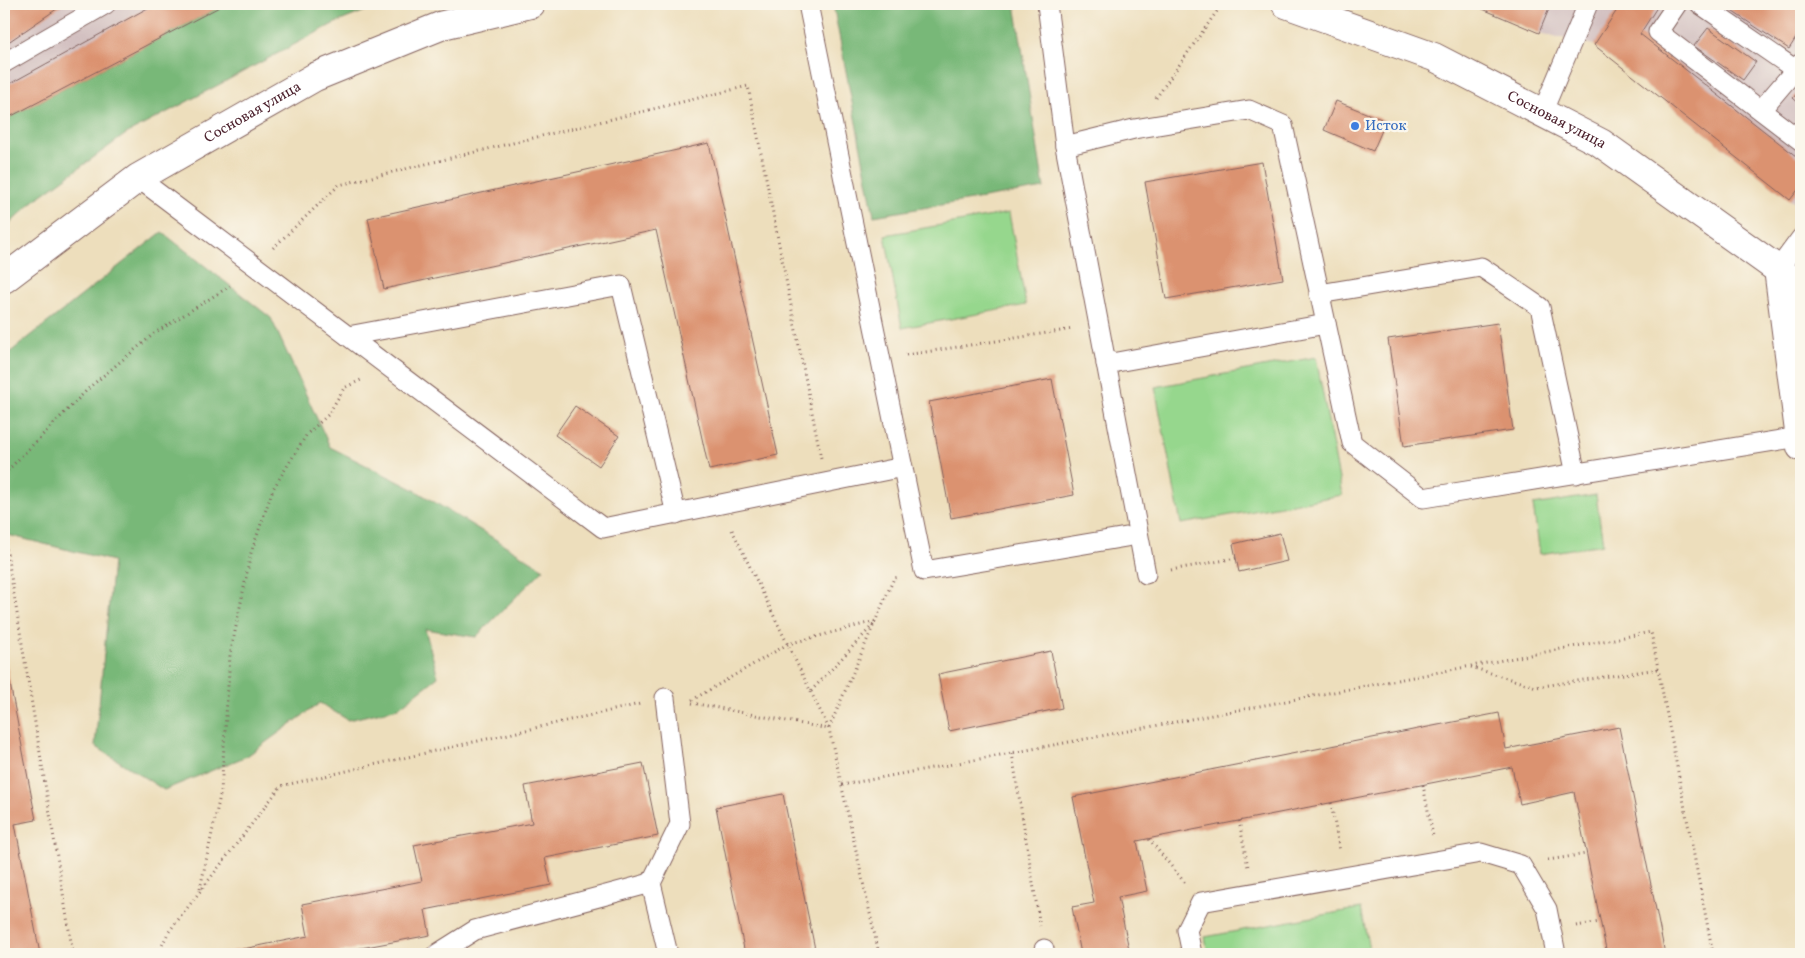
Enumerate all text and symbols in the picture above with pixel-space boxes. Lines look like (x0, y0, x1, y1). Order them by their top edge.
street label: Сосновая улица (200, 76, 305, 149)
street label: Сосновая улица (1503, 86, 1611, 154)
place label: Исток (1365, 116, 1407, 137)
marker: Исток (1349, 120, 1361, 132)

